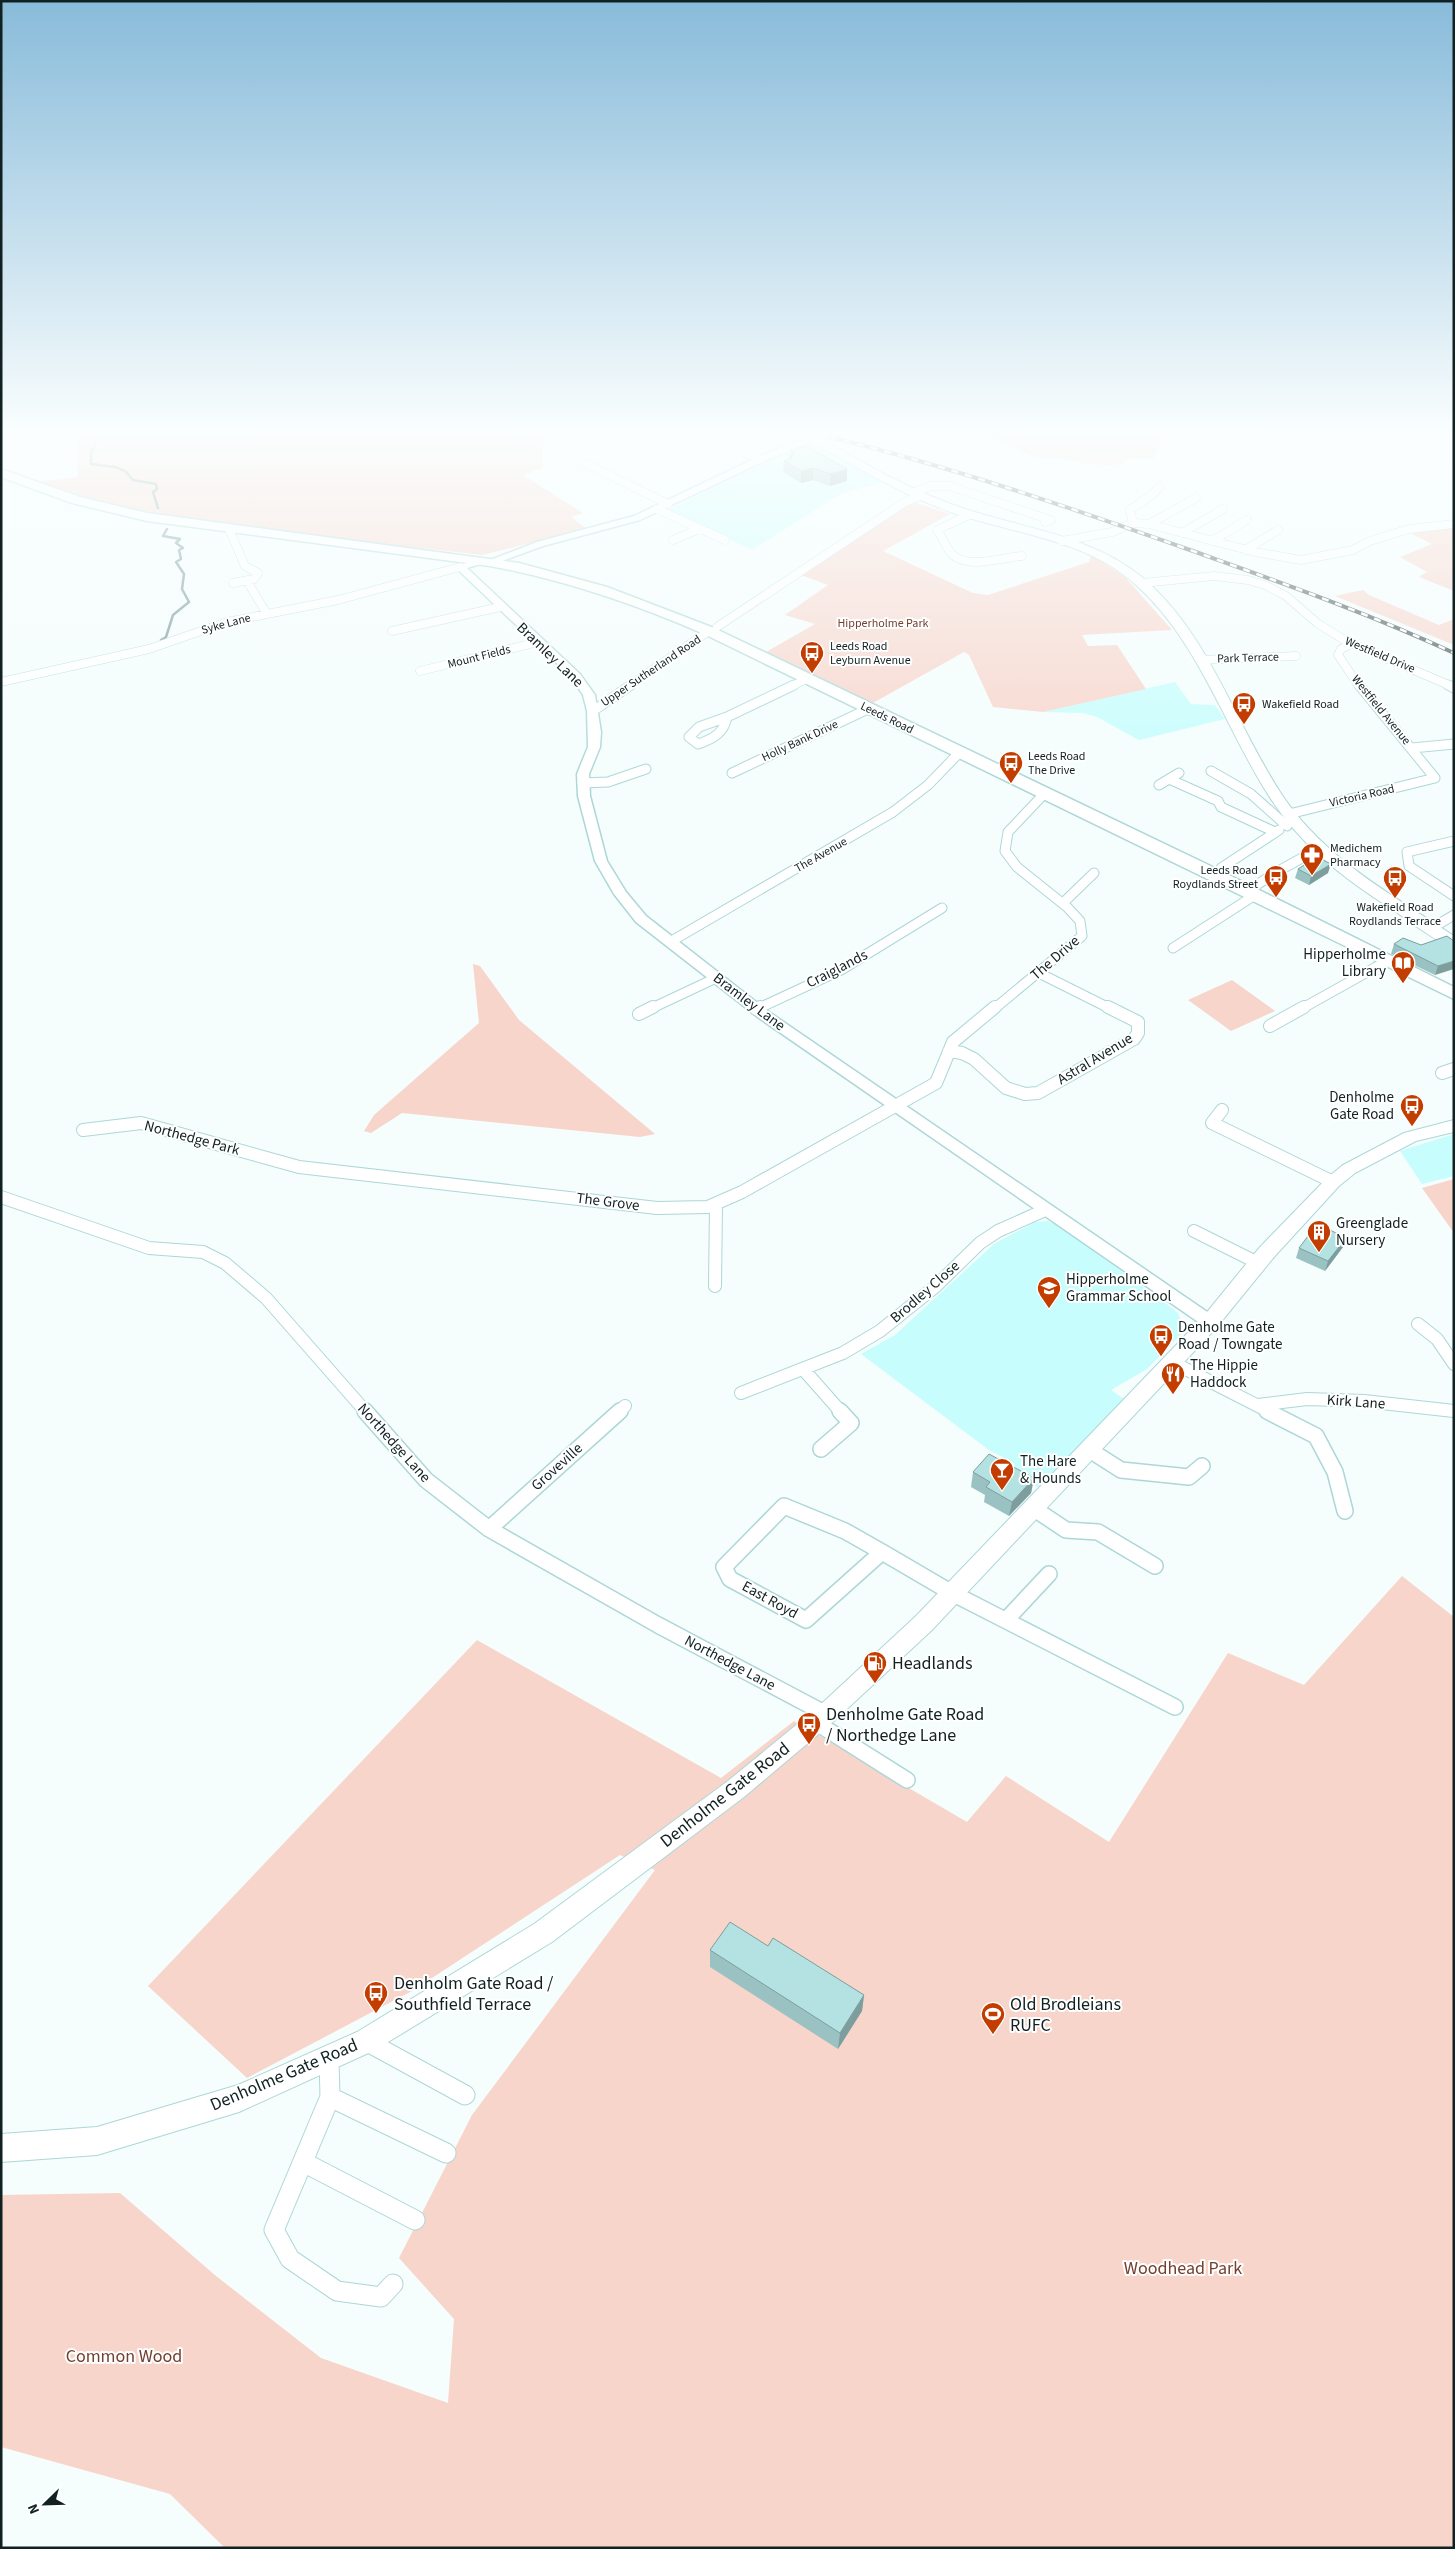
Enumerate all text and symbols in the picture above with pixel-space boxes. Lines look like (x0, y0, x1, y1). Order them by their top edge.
street label: Syke Lane (199, 609, 253, 639)
park label: Hipperholme Park (837, 615, 929, 632)
street label: Bramley Lane (512, 618, 588, 692)
street label: Upper Sutherland Road (597, 631, 705, 711)
street label: Westfield Drive (1342, 633, 1418, 677)
place label: Leeds Road Leyburn Avenue (830, 638, 911, 669)
bus stop icon: Leeds Road Leyburn Avenue (799, 640, 825, 674)
street label: Mount Fields (446, 641, 512, 673)
street label: Park Terrace (1217, 648, 1279, 668)
street label: Westfield Avenue (1347, 671, 1415, 749)
bus stop icon: Wakefield Road (1231, 691, 1257, 725)
place label: Wakefield Road (1262, 696, 1339, 713)
street label: Leeds Road (857, 698, 917, 738)
street label: Holly Bank Drive (759, 716, 841, 766)
place label: Leeds Road The Drive (1028, 748, 1085, 779)
bus stop icon: Leeds Road The Drive (998, 750, 1024, 784)
street label: Victoria Road (1328, 780, 1396, 812)
street label: The Avenue (792, 833, 851, 877)
place label: Medichem Pharmacy (1330, 840, 1382, 871)
pharmacy icon: Medichem Pharmacy (1299, 842, 1325, 876)
place label: Leeds Road Roydlands Street (1173, 862, 1258, 893)
bus stop icon: Leeds Road Roydlands Street (1263, 864, 1289, 898)
bus stop icon: Wakefield Road Roydlands Terrace (1382, 865, 1408, 899)
place label: Wakefield Road Roydlands Terrace (1349, 899, 1441, 930)
street label: The Drive (1026, 931, 1084, 985)
place label: Hipperholme Library (1303, 944, 1386, 982)
street label: Craiglands (803, 945, 871, 993)
library icon: Hipperholme Library (1390, 950, 1416, 984)
street label: Bramley Lane (709, 968, 789, 1036)
street label: Astral Avenue (1053, 1028, 1137, 1090)
place label: Denholme Gate Road (1329, 1087, 1394, 1125)
bus stop icon: Denholme Gate Road (1399, 1093, 1425, 1127)
street label: Northedge Park (142, 1115, 243, 1161)
street label: The Grove (575, 1188, 641, 1216)
place label: Greenglade Nursery (1336, 1213, 1408, 1251)
building icon: Greenglade Nursery (1306, 1219, 1332, 1253)
street label: Brodley Close (886, 1256, 964, 1328)
place label: Hipperholme Grammar School (1066, 1269, 1172, 1307)
school or university icon: Hipperholme Grammar School (1036, 1275, 1062, 1309)
place label: Denholme Gate Road / Towngate (1178, 1317, 1283, 1355)
bus stop icon: Denholme Gate Road / Towngate (1148, 1323, 1174, 1357)
place label: The Hippie Haddock (1190, 1355, 1258, 1393)
restaurant icon: The Hippie Haddock (1160, 1361, 1186, 1395)
street label: Kirk Lane (1326, 1389, 1386, 1415)
street label: Northedge Lane (353, 1399, 435, 1487)
street label: Groveville (527, 1438, 587, 1496)
place label: The Hare & Hounds (1020, 1451, 1081, 1489)
bar icon: The Hare & Hounds (989, 1457, 1015, 1491)
street label: East Royd (738, 1576, 802, 1624)
street label: Northedge Lane (681, 1630, 779, 1696)
fuel station icon: Headlands (862, 1650, 888, 1684)
place label: Headlands (892, 1651, 973, 1676)
place label: Denholme Gate Road / Northedge Lane (826, 1702, 984, 1748)
bus stop icon: Denholme Gate Road / Northedge Lane (796, 1711, 822, 1745)
street label: Denholme Gate Road (655, 1736, 795, 1854)
place label: Denholm Gate Road / Southfield Terrace (394, 1971, 554, 2017)
bus stop icon: Denholm Gate Road / Southfield Terrace (363, 1980, 389, 2014)
place label: Old Brodleians RUFC (1010, 1992, 1121, 2038)
sports icon: Old Brodleians RUFC (980, 2001, 1006, 2035)
street label: Denholme Gate Road (206, 2033, 362, 2117)
park label: Woodhead Park (1124, 2256, 1242, 2281)
park label: Common Wood (66, 2344, 182, 2369)
north arrow (20, 2479, 70, 2529)
text: N (23, 2500, 45, 2517)

